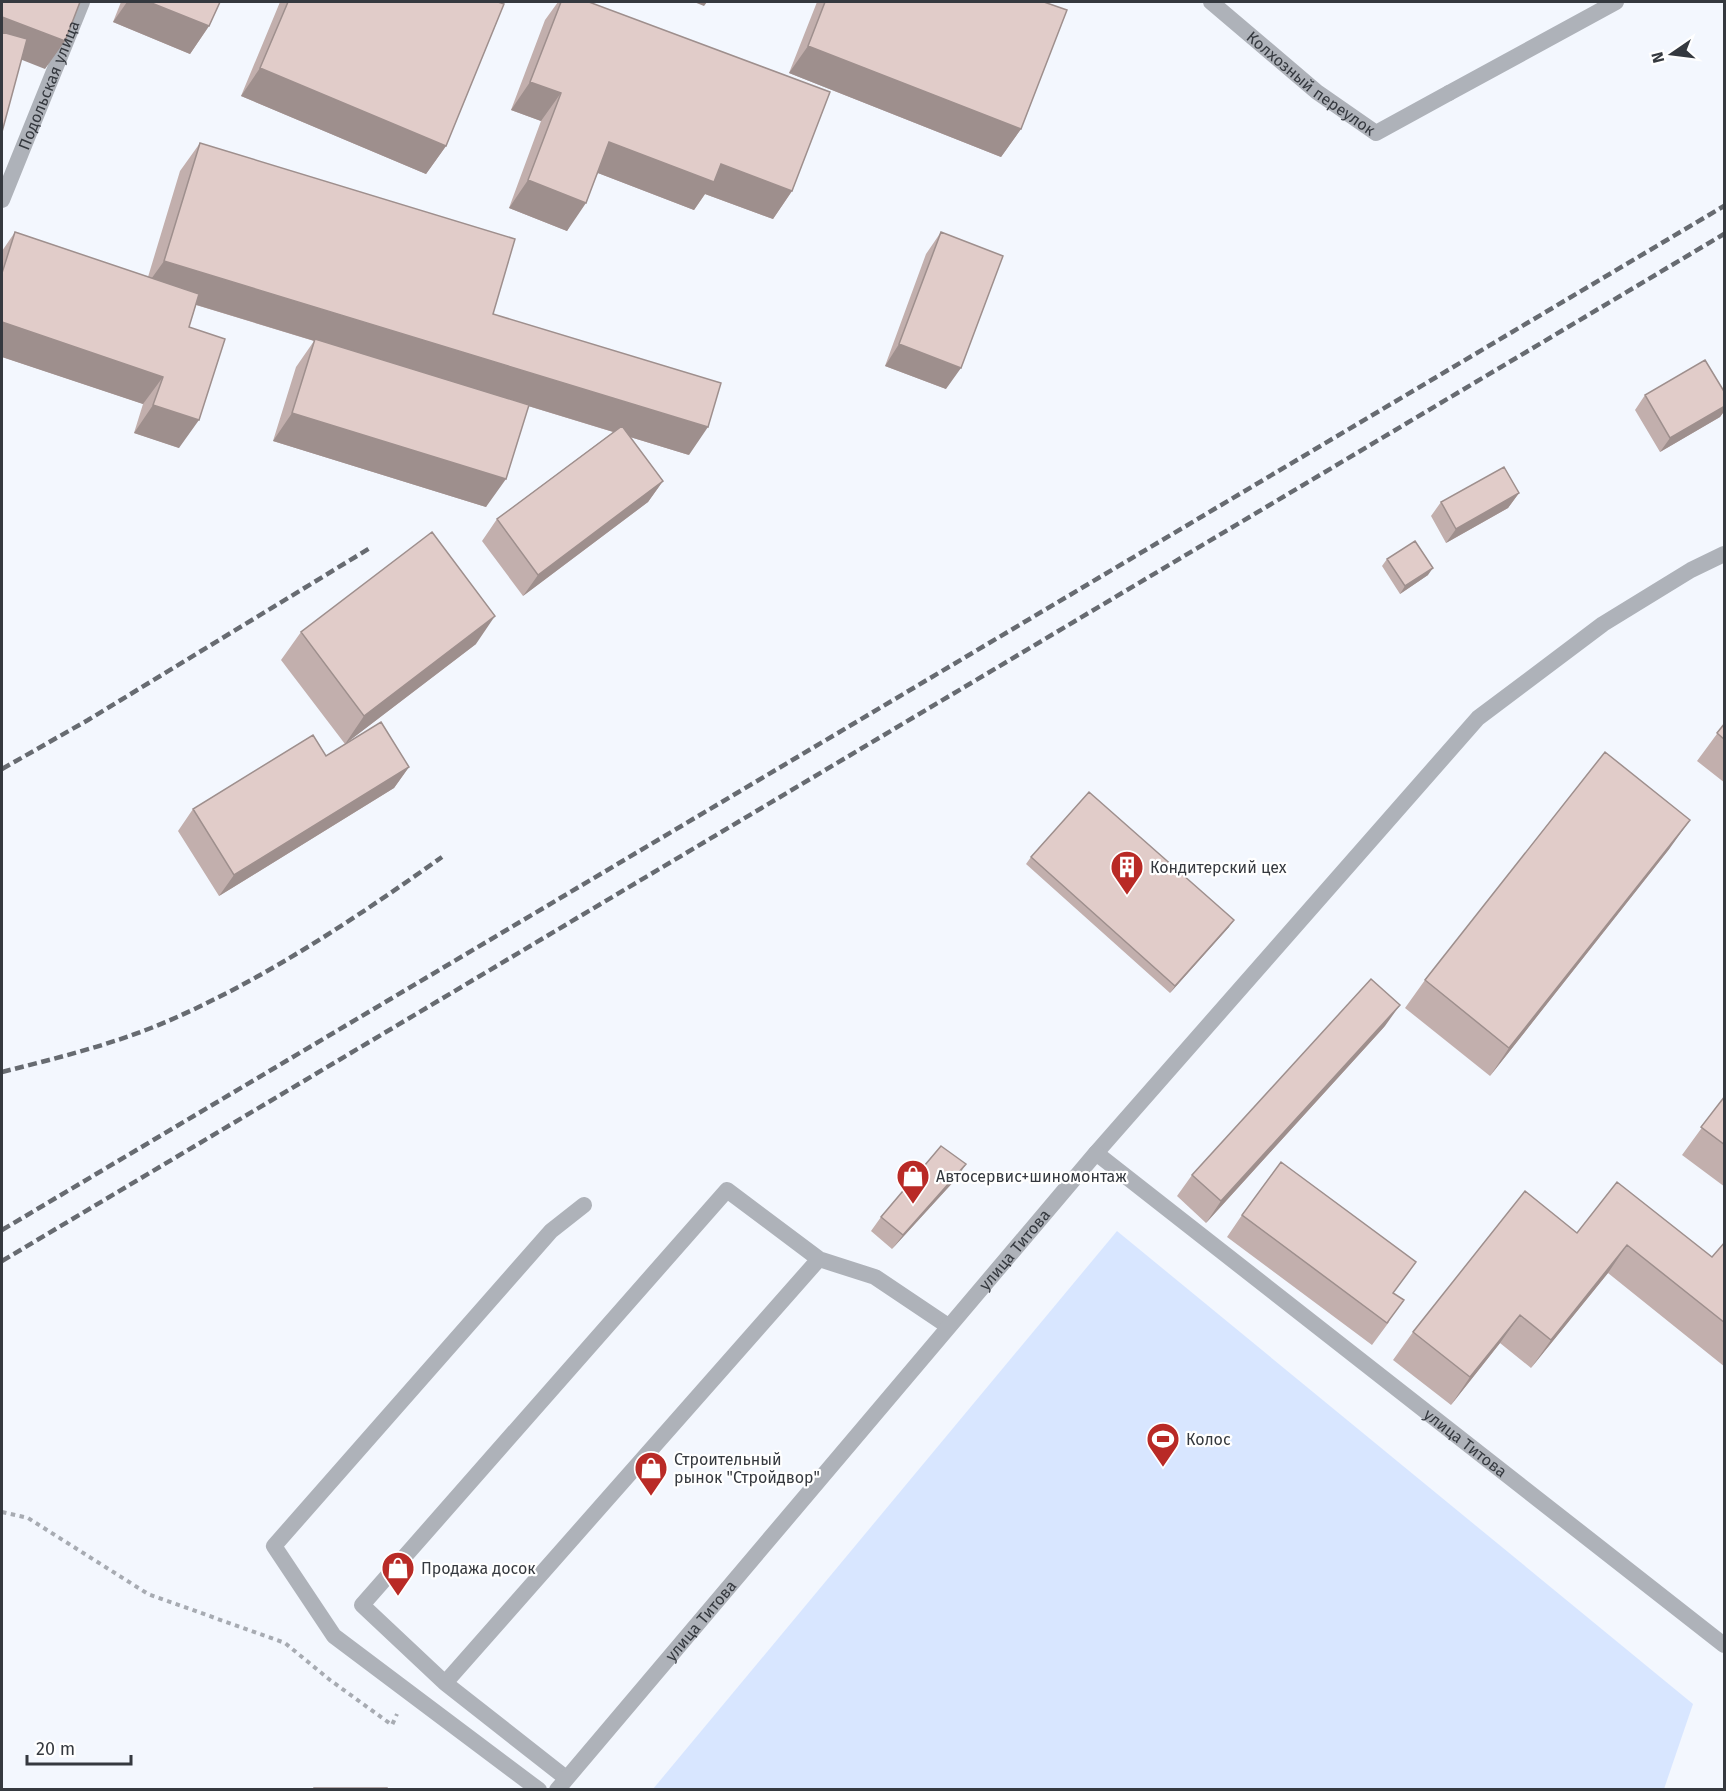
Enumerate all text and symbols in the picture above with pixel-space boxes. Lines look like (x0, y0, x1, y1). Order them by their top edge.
street label: Подольская улица (14, 18, 84, 153)
north arrow (1642, 24, 1702, 84)
street label: Колхозный переулок (1243, 27, 1379, 140)
text: N (1647, 50, 1668, 65)
building icon: Кондитерский цех (1109, 849, 1145, 896)
place label: Кондитерский цех (1150, 858, 1287, 877)
shop icon: Автосервис+шиномонтаж (895, 1158, 931, 1205)
place label: Автосервис+шиномонтаж (936, 1167, 1127, 1186)
street label: улица Титова (975, 1206, 1054, 1294)
street label: улица Титова (1420, 1405, 1511, 1481)
sports icon: Колос (1145, 1421, 1181, 1468)
place label: Колос (1186, 1430, 1231, 1449)
shop icon: Строительный рынок "Стройдвор" (633, 1450, 669, 1497)
place label: Строительный рынок "Стройдвор" (674, 1450, 820, 1487)
shop icon: Продажа досок (380, 1550, 416, 1597)
place label: Продажа досок (421, 1559, 536, 1578)
street label: улица Титова (661, 1577, 740, 1665)
scale bar (27, 1728, 130, 1766)
text: 20 m (36, 1738, 75, 1760)

